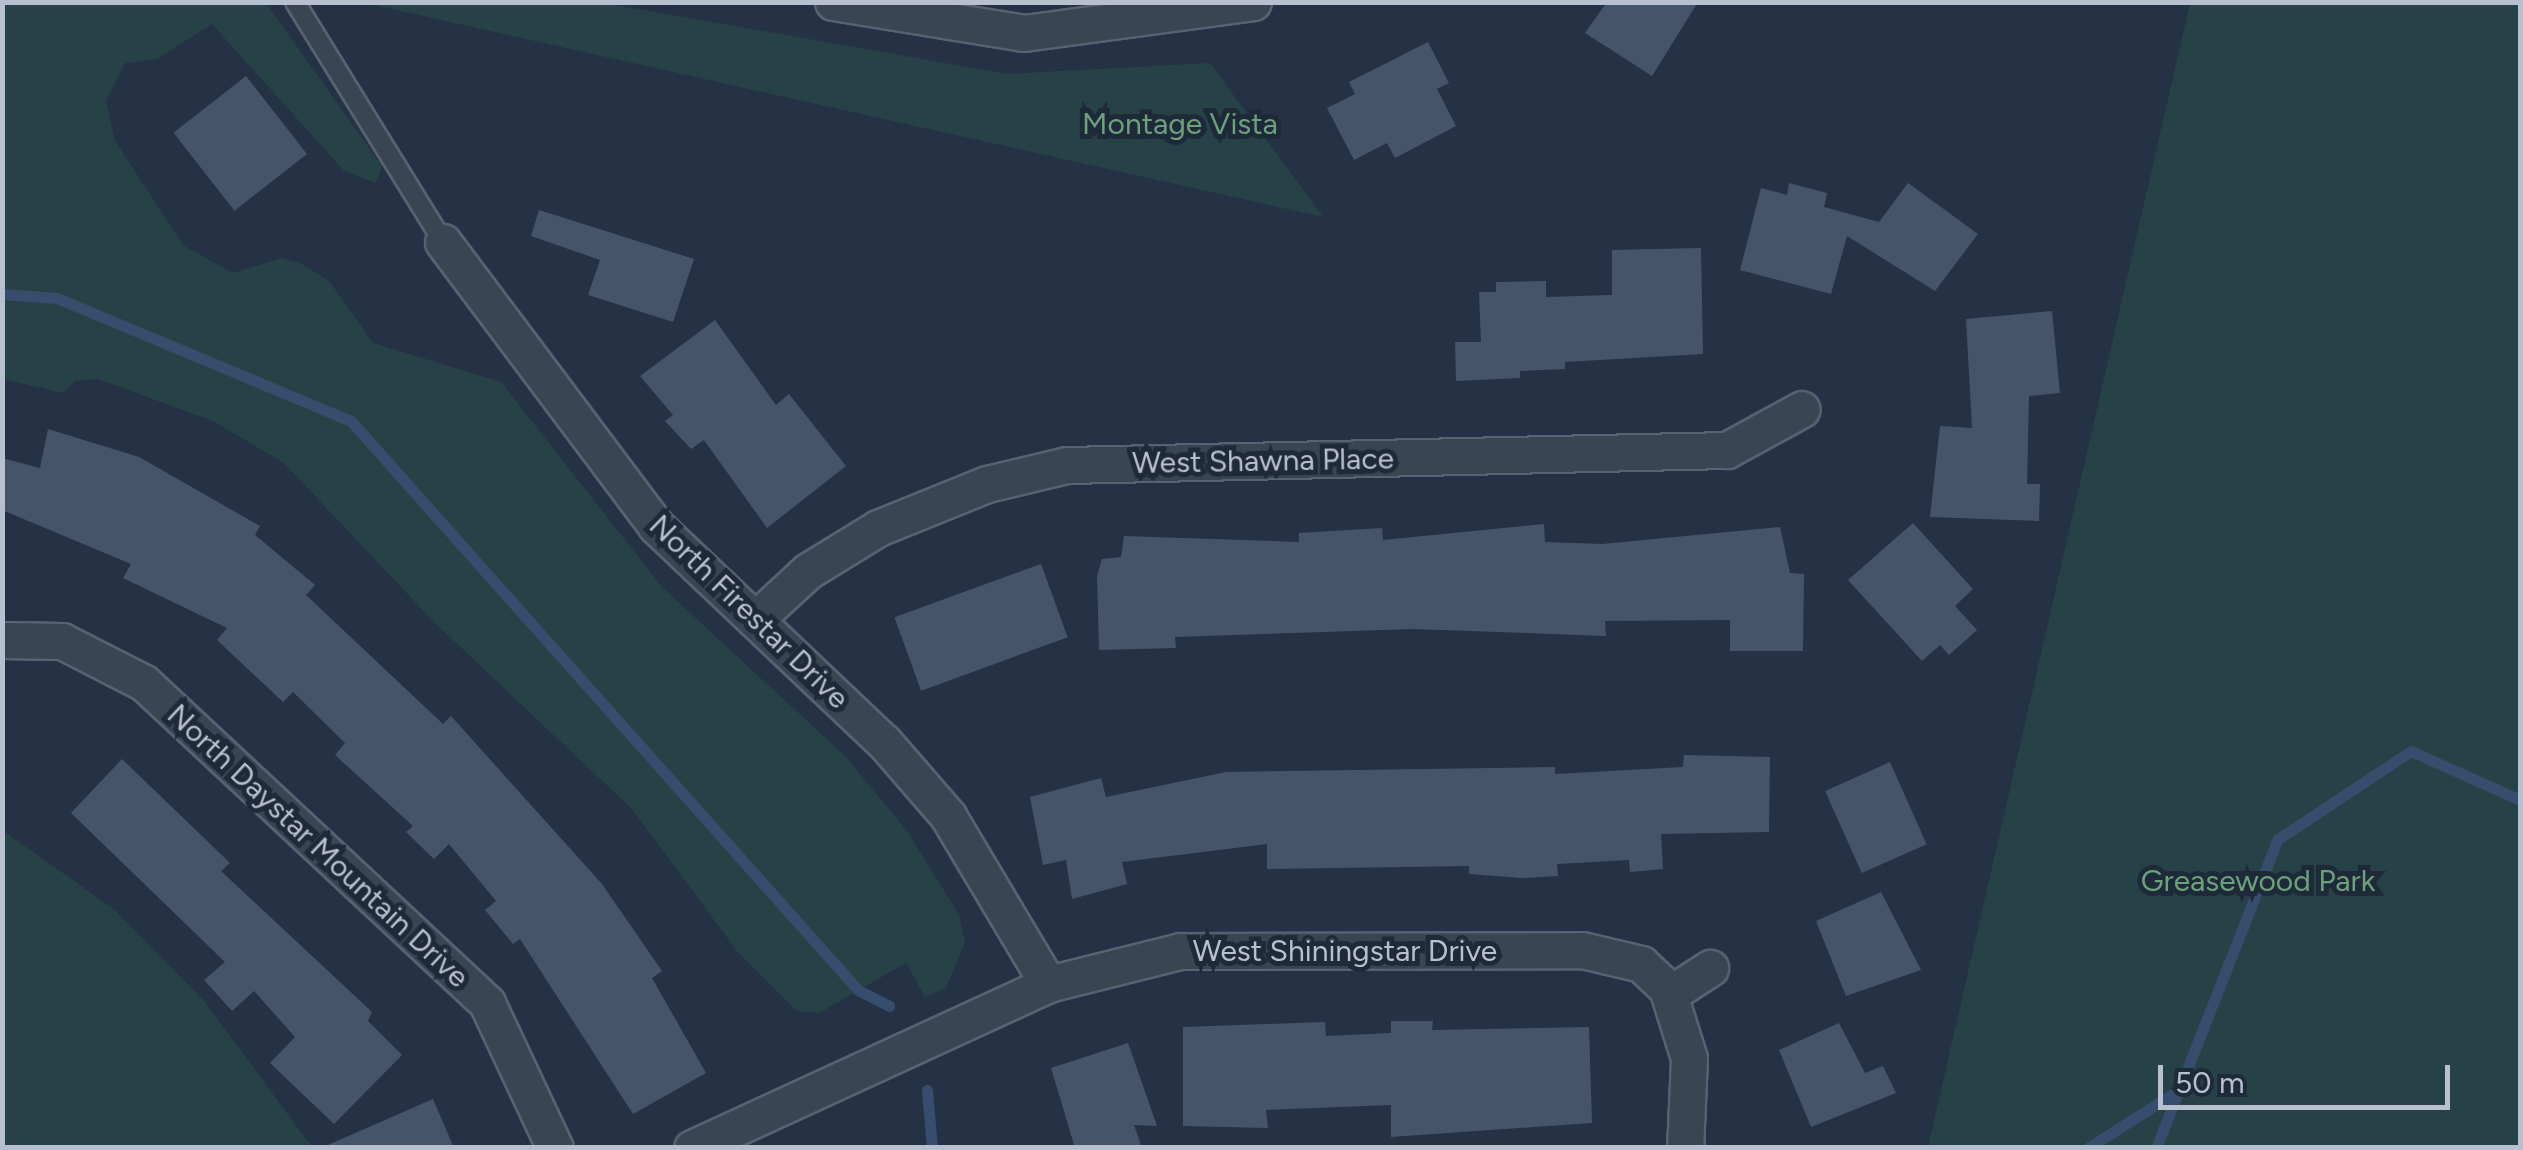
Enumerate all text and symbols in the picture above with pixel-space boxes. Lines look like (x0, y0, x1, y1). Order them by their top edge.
park label: Montage Vista (1082, 106, 1278, 142)
street label: West Shawna Place (1132, 441, 1394, 481)
street label: North Firestar Drive (642, 508, 856, 716)
street label: North Daystar Mountain Drive (160, 697, 476, 995)
park label: Greasewood Park (2141, 863, 2375, 899)
street label: West Shiningstar Drive (1193, 933, 1497, 969)
scale bar (2163, 1045, 2456, 1107)
text: 50 m (2175, 1064, 2244, 1101)

